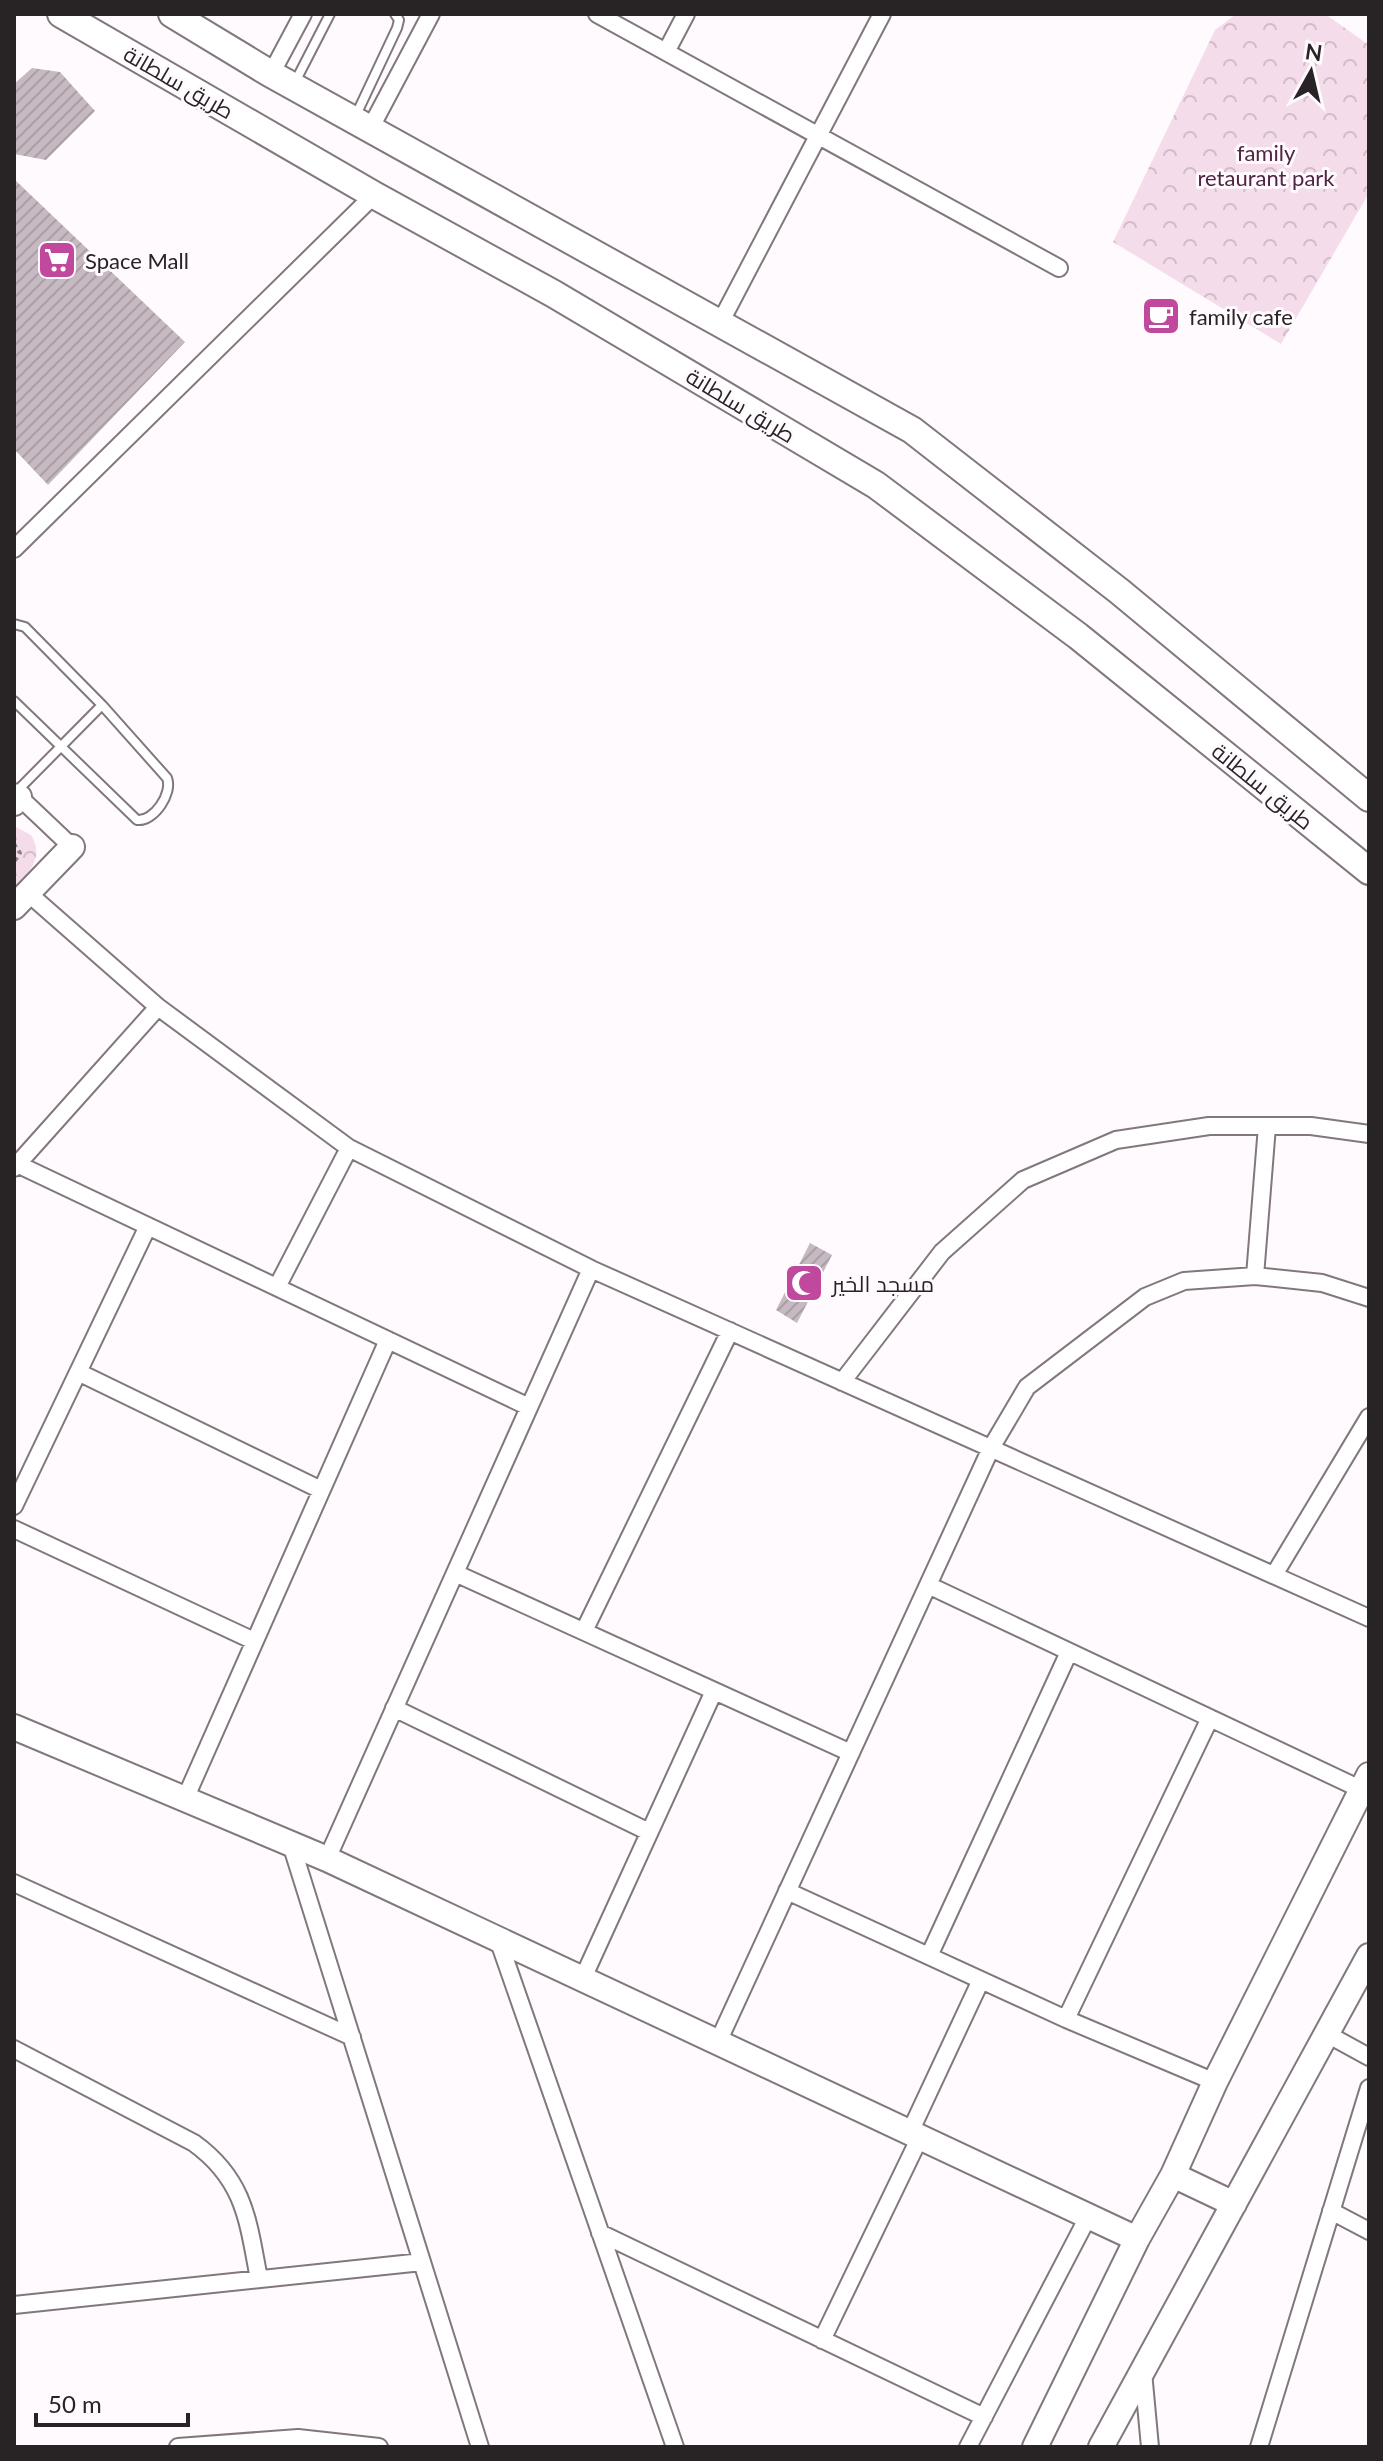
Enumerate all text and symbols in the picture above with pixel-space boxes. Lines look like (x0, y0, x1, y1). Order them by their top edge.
north arrow (1271, 32, 1351, 112)
text: N (1304, 37, 1324, 66)
street label: طريق سلطانة (119, 40, 239, 125)
park label: family retaurant park (1197, 139, 1335, 191)
supermarket icon: Space Mall (36, 239, 78, 281)
place label: Space Mall (85, 247, 189, 274)
cafe icon: family cafe (1140, 295, 1182, 337)
place label: family cafe (1189, 303, 1293, 330)
street label: طريق سلطانة (681, 362, 800, 449)
street label: طريق سلطانة (1206, 737, 1319, 836)
mosque icon: مسجد الخير (783, 1262, 825, 1304)
place label: مسجد الخير (830, 1270, 934, 1297)
scale bar (36, 2377, 188, 2427)
text: 50 m (48, 2389, 102, 2418)

